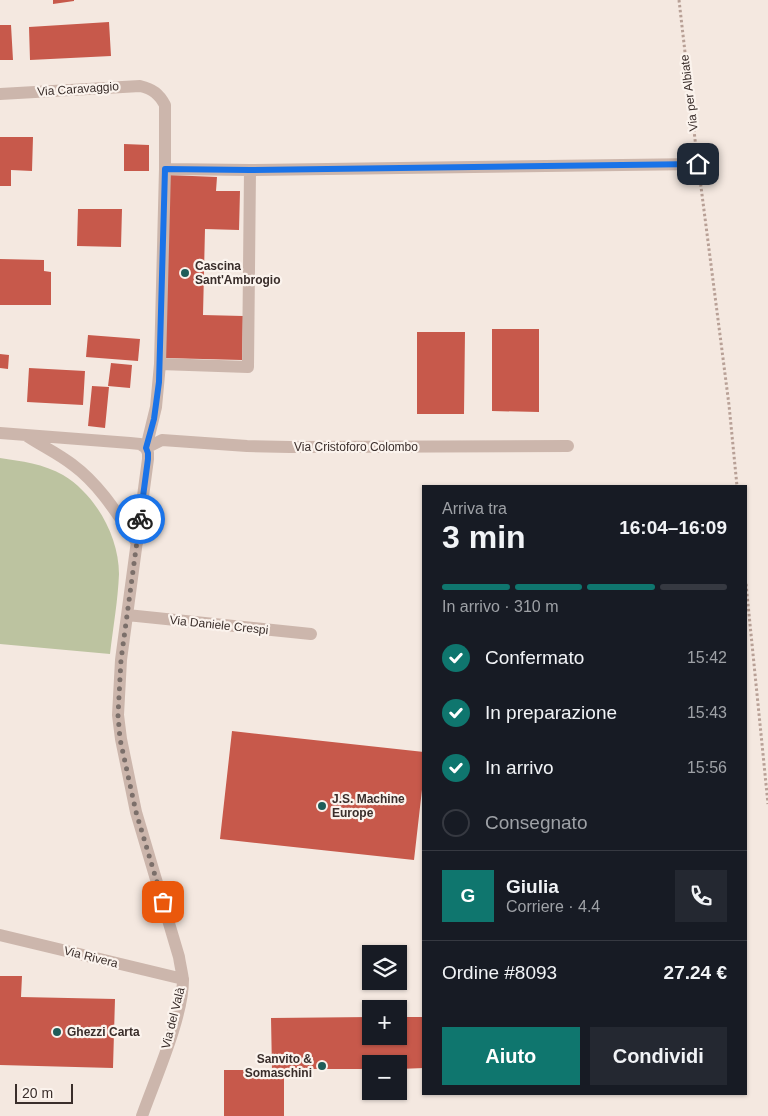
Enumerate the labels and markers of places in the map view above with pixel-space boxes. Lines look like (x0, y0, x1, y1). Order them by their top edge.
pin (677, 143, 719, 185)
place label: Cascina Sant'Ambrogio (195, 259, 281, 287)
marker: Cascina Sant'Ambrogio (179, 267, 191, 279)
place label: J.S. Machine Europe (332, 792, 405, 820)
marker: J.S. Machine Europe (316, 800, 328, 812)
pin (142, 881, 184, 923)
place label: Ghezzi Carta (67, 1025, 140, 1039)
marker: Ghezzi Carta (51, 1026, 63, 1038)
place label: Sanvito & Somaschini (245, 1052, 312, 1080)
marker: Sanvito & Somaschini (316, 1060, 328, 1072)

